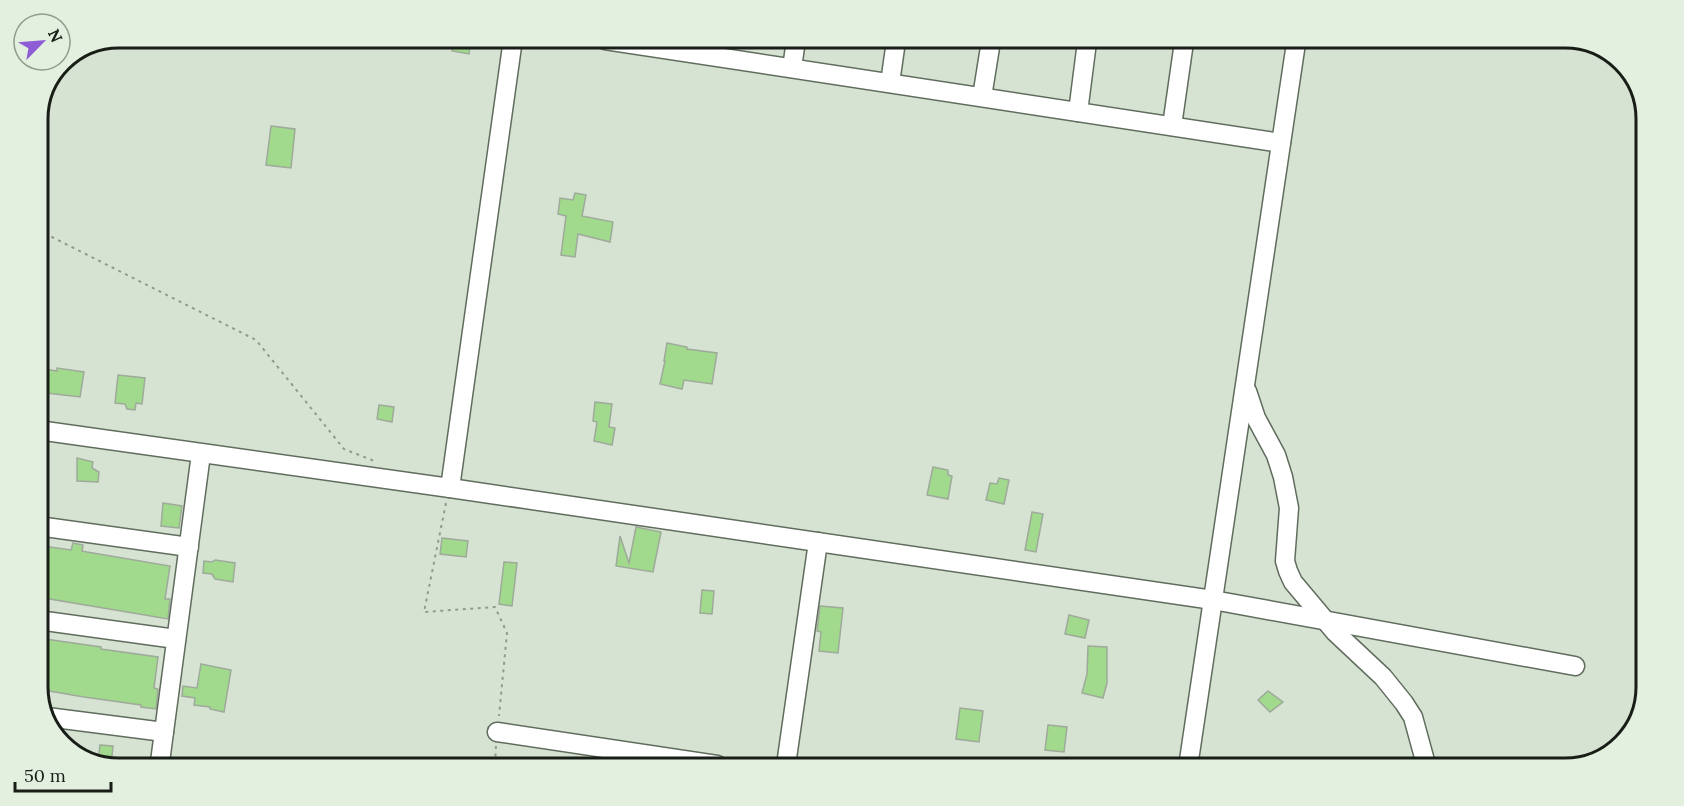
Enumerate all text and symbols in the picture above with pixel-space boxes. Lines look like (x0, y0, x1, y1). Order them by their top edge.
north arrow (12, 12, 72, 72)
text: N (44, 26, 67, 45)
scale bar (15, 755, 111, 793)
text: 50 m (24, 764, 66, 787)

